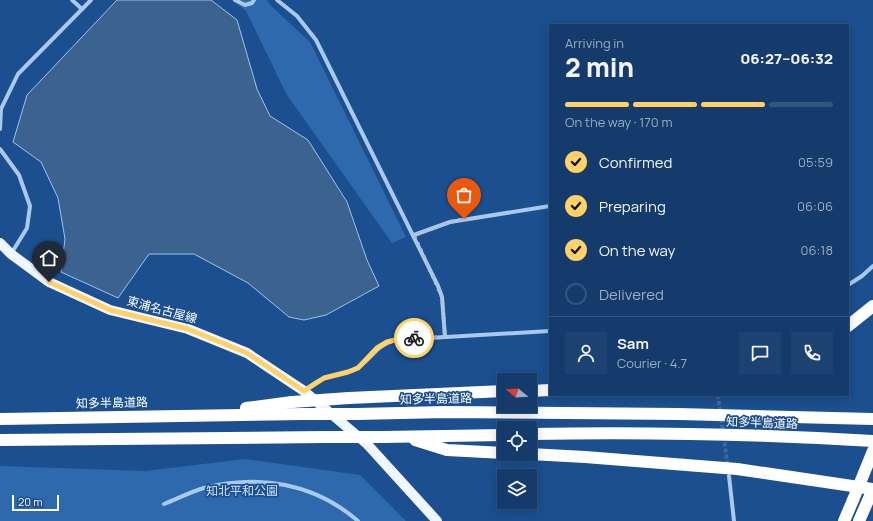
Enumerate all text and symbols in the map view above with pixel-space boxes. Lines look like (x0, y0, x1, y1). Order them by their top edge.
text: Arriving in (565, 34, 624, 52)
text: 06:27–06:32 (740, 48, 833, 69)
text: 2 min (565, 49, 634, 85)
text: On the way · 170 m (565, 113, 672, 131)
icon: check (565, 151, 587, 173)
text: Confirmed (599, 152, 672, 173)
text: 05:59 (798, 153, 833, 171)
pin (447, 178, 481, 219)
icon: bag (453, 184, 475, 206)
icon: check (565, 195, 587, 217)
text: Preparing (599, 196, 666, 217)
text: 06:06 (797, 197, 833, 215)
icon: check (565, 239, 587, 261)
text: On the way (599, 240, 675, 261)
pin (32, 241, 66, 282)
text: 06:18 (800, 241, 833, 259)
icon: home (38, 247, 60, 269)
text: Delivered (599, 284, 664, 305)
street label: 東浦名古屋線 (125, 292, 199, 327)
courier (394, 318, 434, 358)
icon: bike (403, 327, 425, 349)
button: person (565, 332, 607, 374)
button: chat (739, 332, 781, 374)
button: phone (791, 332, 833, 374)
text: Sam (617, 333, 649, 354)
text: Courier · 4.7 (617, 354, 687, 372)
north arrow (497, 373, 537, 413)
map controls (497, 373, 537, 509)
street label: 知多半島道路 (400, 389, 472, 408)
street label: 知多半島道路 (76, 393, 148, 412)
street label: 知多半島道路 (726, 413, 798, 432)
button: locate (497, 421, 537, 461)
button: layers (497, 469, 537, 509)
park label: 知北平和公園 (206, 482, 278, 499)
scale bar (12, 493, 59, 512)
text: 20 m (18, 494, 43, 509)

